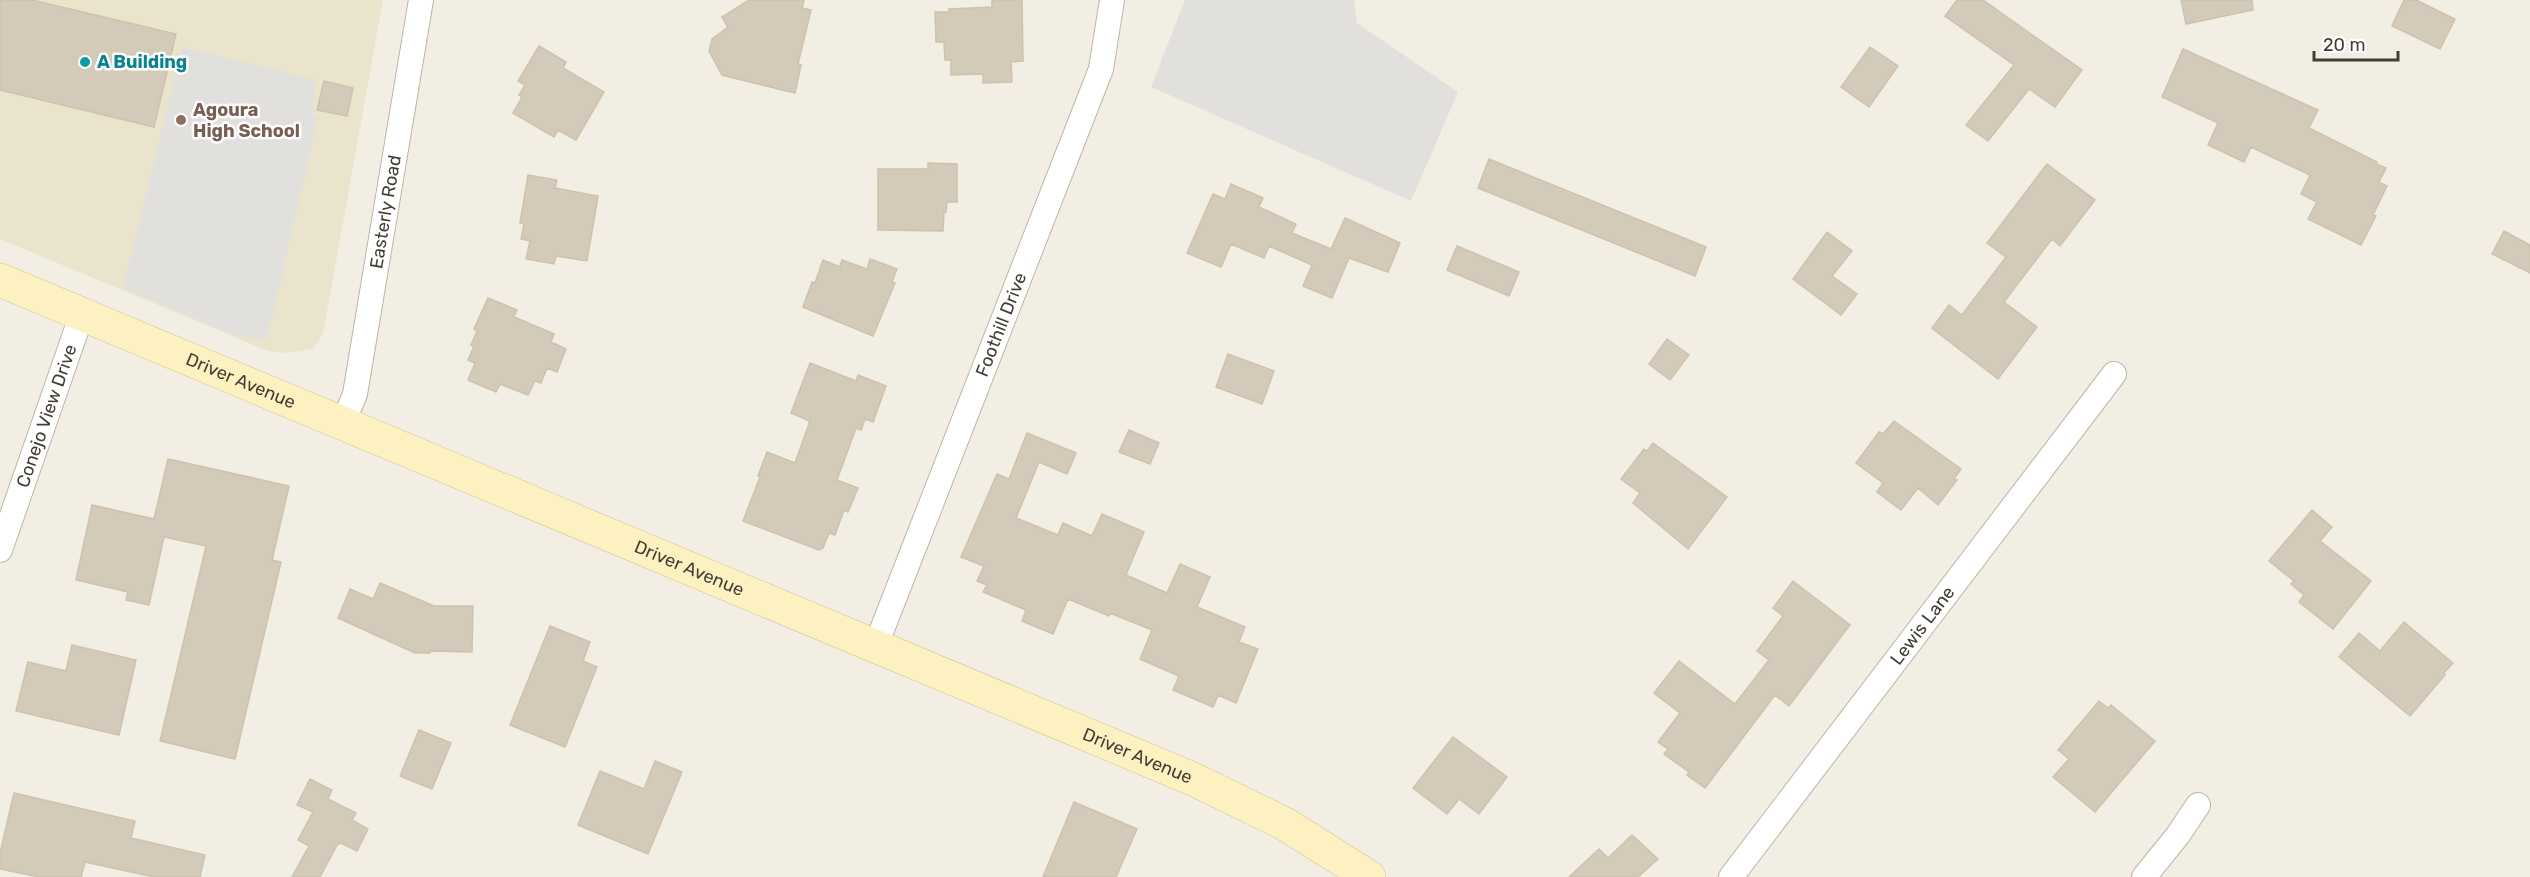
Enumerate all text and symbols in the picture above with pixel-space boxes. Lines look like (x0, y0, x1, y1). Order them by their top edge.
scale bar (2314, 24, 2398, 62)
text: 20 m (2323, 34, 2365, 56)
place label: A Building (97, 51, 187, 73)
marker: A Building (78, 55, 92, 69)
place label: Agoura High School (193, 99, 300, 142)
marker: Agoura High School (174, 113, 188, 127)
street label: Easterly Road (365, 153, 406, 270)
street label: Foothill Drive (971, 269, 1031, 380)
street label: Conejo View Drive (12, 341, 82, 490)
street label: Driver Avenue (183, 348, 299, 413)
street label: Driver Avenue (631, 536, 747, 601)
street label: Lewis Lane (1885, 582, 1959, 669)
street label: Driver Avenue (1079, 723, 1196, 788)

